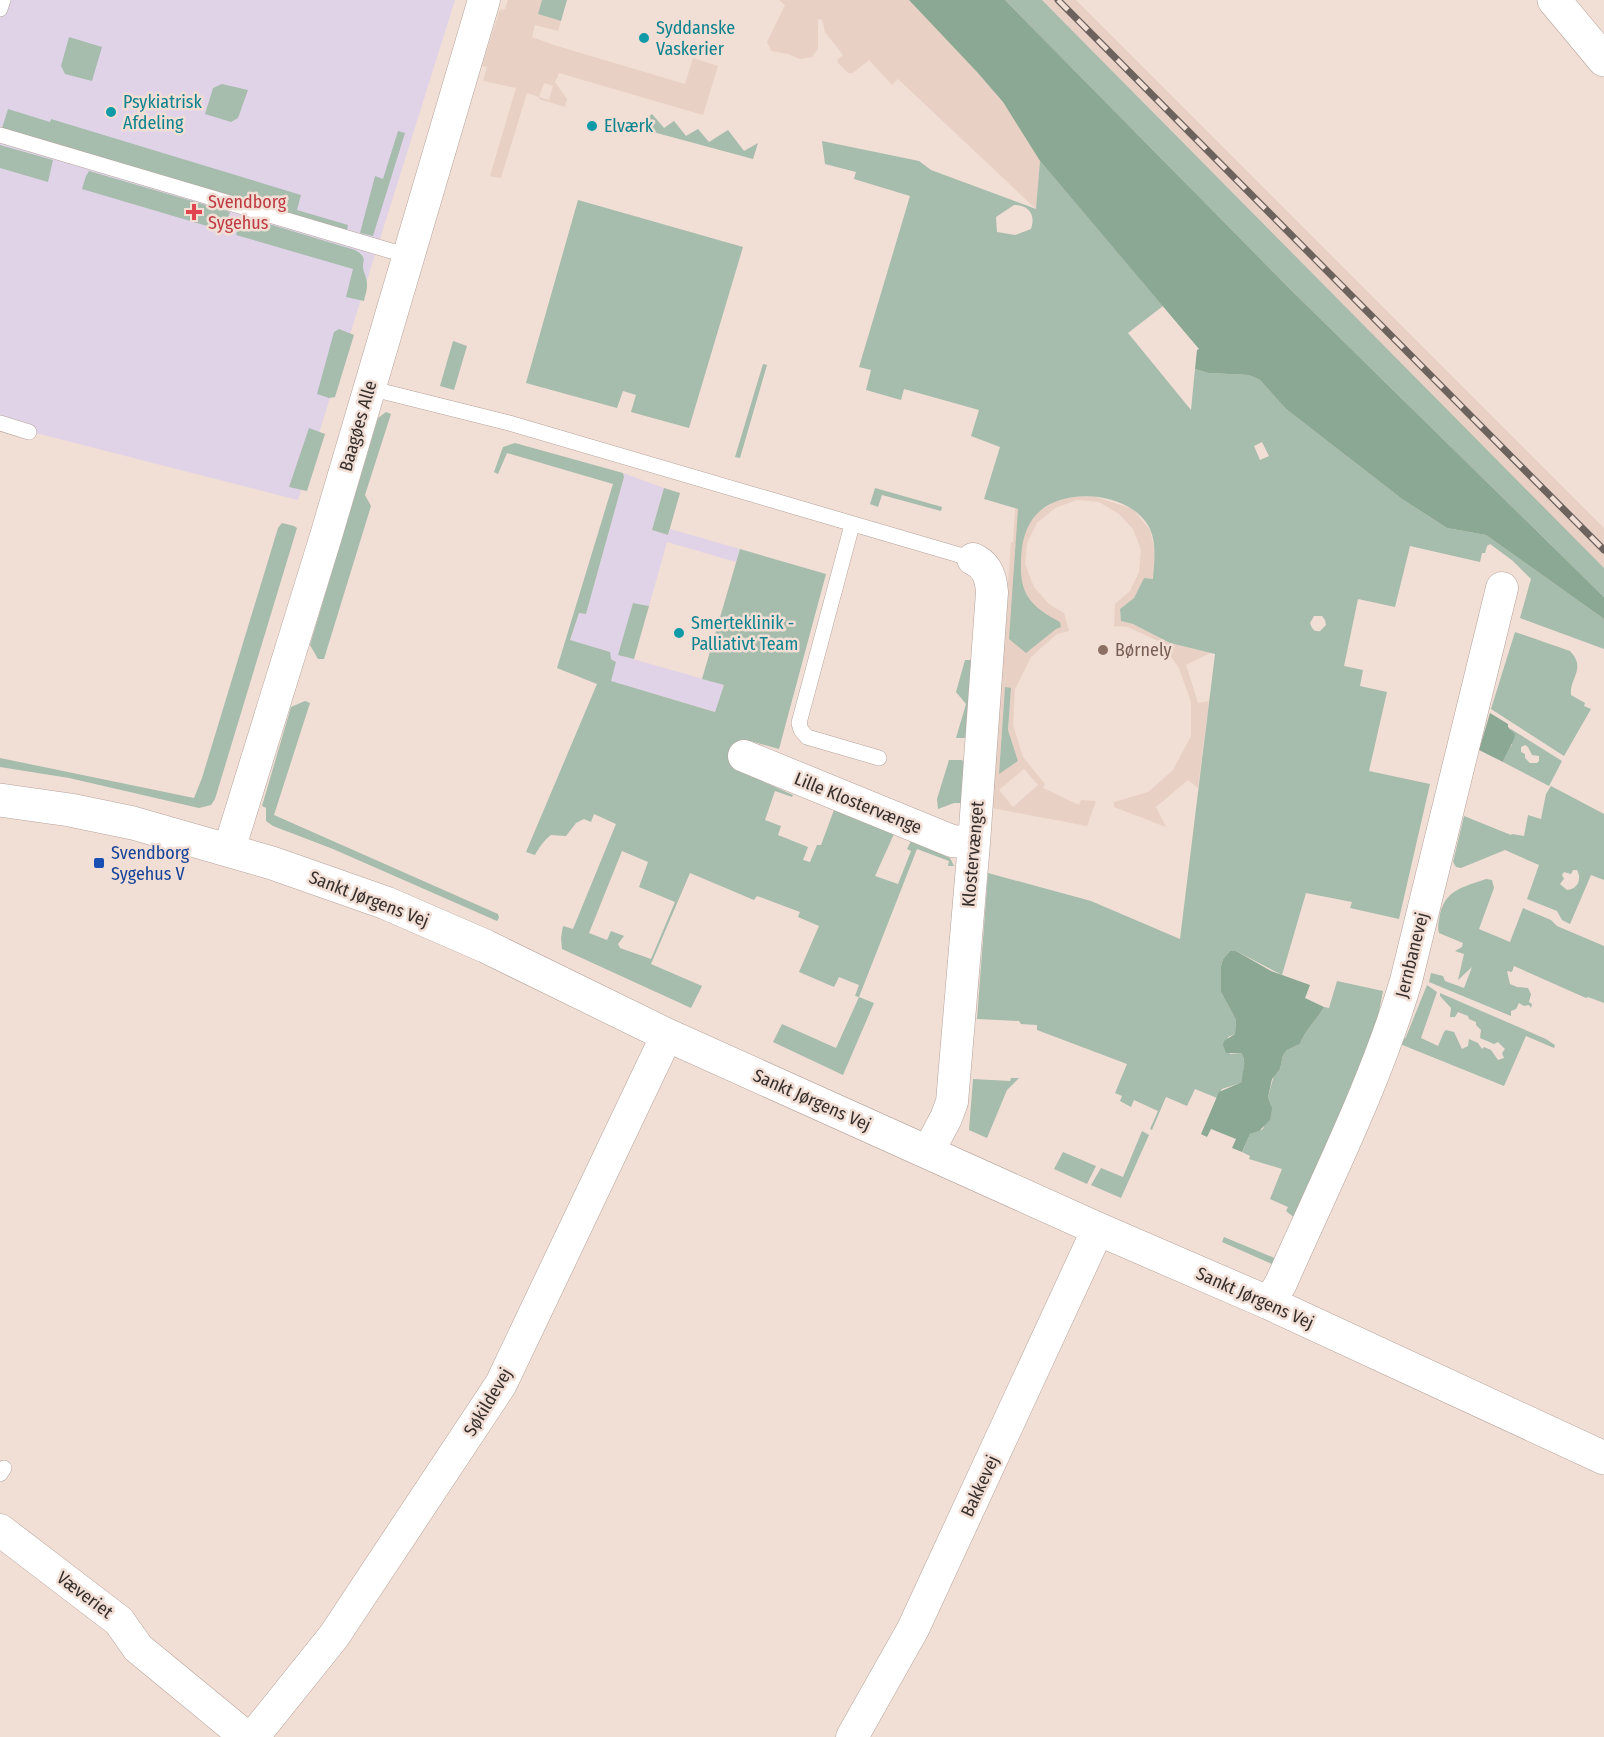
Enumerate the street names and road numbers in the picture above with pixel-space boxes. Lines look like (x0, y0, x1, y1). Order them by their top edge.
street label: Baagøes Alle (335, 378, 381, 474)
street label: Lille Klostervænge (791, 767, 925, 839)
street label: Klostervænget (957, 800, 989, 908)
street label: Sankt Jørgens Vej (306, 866, 432, 932)
street label: Jernbanevej (1391, 910, 1433, 1000)
street label: Sankt Jørgens Vej (750, 1064, 874, 1136)
street label: Sankt Jørgens Vej (1193, 1262, 1317, 1334)
street label: Søkildevej (459, 1364, 517, 1440)
street label: Bakkevej (956, 1452, 1004, 1520)
street label: Væveriet (53, 1567, 118, 1623)

